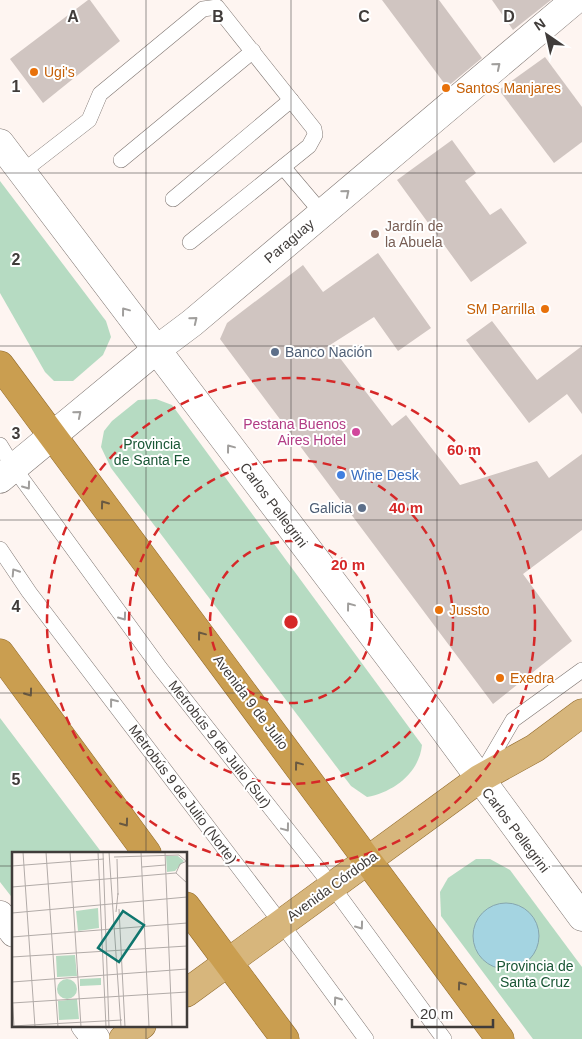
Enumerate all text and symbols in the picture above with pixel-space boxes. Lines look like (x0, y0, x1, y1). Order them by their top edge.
text: A (67, 8, 79, 25)
text: B (212, 8, 224, 25)
text: C (358, 8, 370, 25)
text: D (503, 8, 515, 25)
north arrow (522, 10, 572, 60)
text: N (531, 15, 548, 34)
one-way arrow (491, 63, 500, 72)
place label: Ugi's (44, 64, 75, 80)
marker: Ugi's (28, 66, 40, 78)
text: 1 (12, 78, 21, 95)
place label: Santos Manjares (456, 80, 561, 96)
marker: Santos Manjares (440, 82, 452, 94)
one-way arrow (340, 190, 349, 199)
street label: Paraguay (261, 216, 317, 266)
place label: Jardín de la Abuela (385, 218, 444, 250)
marker: Jardín de la Abuela (369, 228, 381, 240)
text: 2 (12, 251, 21, 268)
place label: SM Parrilla (467, 301, 535, 317)
marker: SM Parrilla (539, 303, 551, 315)
one-way arrow (122, 308, 131, 317)
one-way arrow (189, 317, 198, 326)
place label: Banco Nación (285, 344, 372, 360)
marker: Banco Nación (269, 346, 281, 358)
one-way arrow (72, 412, 81, 420)
place label: Pestana Buenos Aires Hotel (243, 416, 346, 448)
text: 3 (12, 425, 21, 442)
marker: Pestana Buenos Aires Hotel (350, 426, 362, 438)
park label: Provincia de Santa Fe (114, 436, 190, 468)
text: 60 m (447, 441, 481, 458)
one-way arrow (228, 445, 236, 454)
street label: Carlos Pellegrini (237, 459, 311, 551)
place label: Wine Desk (351, 467, 420, 483)
marker: Wine Desk (335, 469, 347, 481)
one-way arrow (21, 480, 30, 490)
text: 40 m (389, 499, 423, 516)
one-way arrow (101, 500, 110, 510)
place label: Galicia (309, 500, 352, 516)
marker: Galicia (356, 502, 368, 514)
text: 20 m (331, 556, 365, 573)
one-way arrow (12, 568, 21, 578)
text: 4 (12, 598, 21, 615)
one-way arrow (347, 602, 356, 611)
place label: Jussto (449, 602, 490, 618)
marker: Jussto (433, 604, 445, 616)
one-way arrow (117, 611, 126, 621)
centre of rings (282, 613, 300, 631)
one-way arrow (198, 631, 207, 641)
street label: Avenida 9 de Julio (210, 652, 292, 753)
place label: Exedra (510, 670, 555, 686)
marker: Exedra (494, 672, 506, 684)
street label: Metrobús 9 de Julio (Sur) (165, 677, 275, 811)
one-way arrow (23, 687, 32, 696)
one-way arrow (110, 699, 118, 708)
street label: Metrobús 9 de Julio (Norte) (126, 721, 240, 867)
one-way arrow (295, 761, 304, 771)
text: 5 (12, 771, 21, 788)
street label: Carlos Pellegrini (479, 784, 553, 876)
one-way arrow (119, 817, 128, 827)
one-way arrow (281, 822, 289, 831)
street label: Avenida Córdoba (284, 848, 381, 924)
inset map (12, 852, 188, 1026)
one-way arrow (355, 920, 363, 929)
park label: Provincia de Santa Cruz (496, 958, 574, 990)
one-way arrow (458, 982, 467, 991)
one-way arrow (334, 996, 343, 1006)
scale bar (412, 996, 493, 1028)
text: 20 m (420, 1005, 453, 1022)

